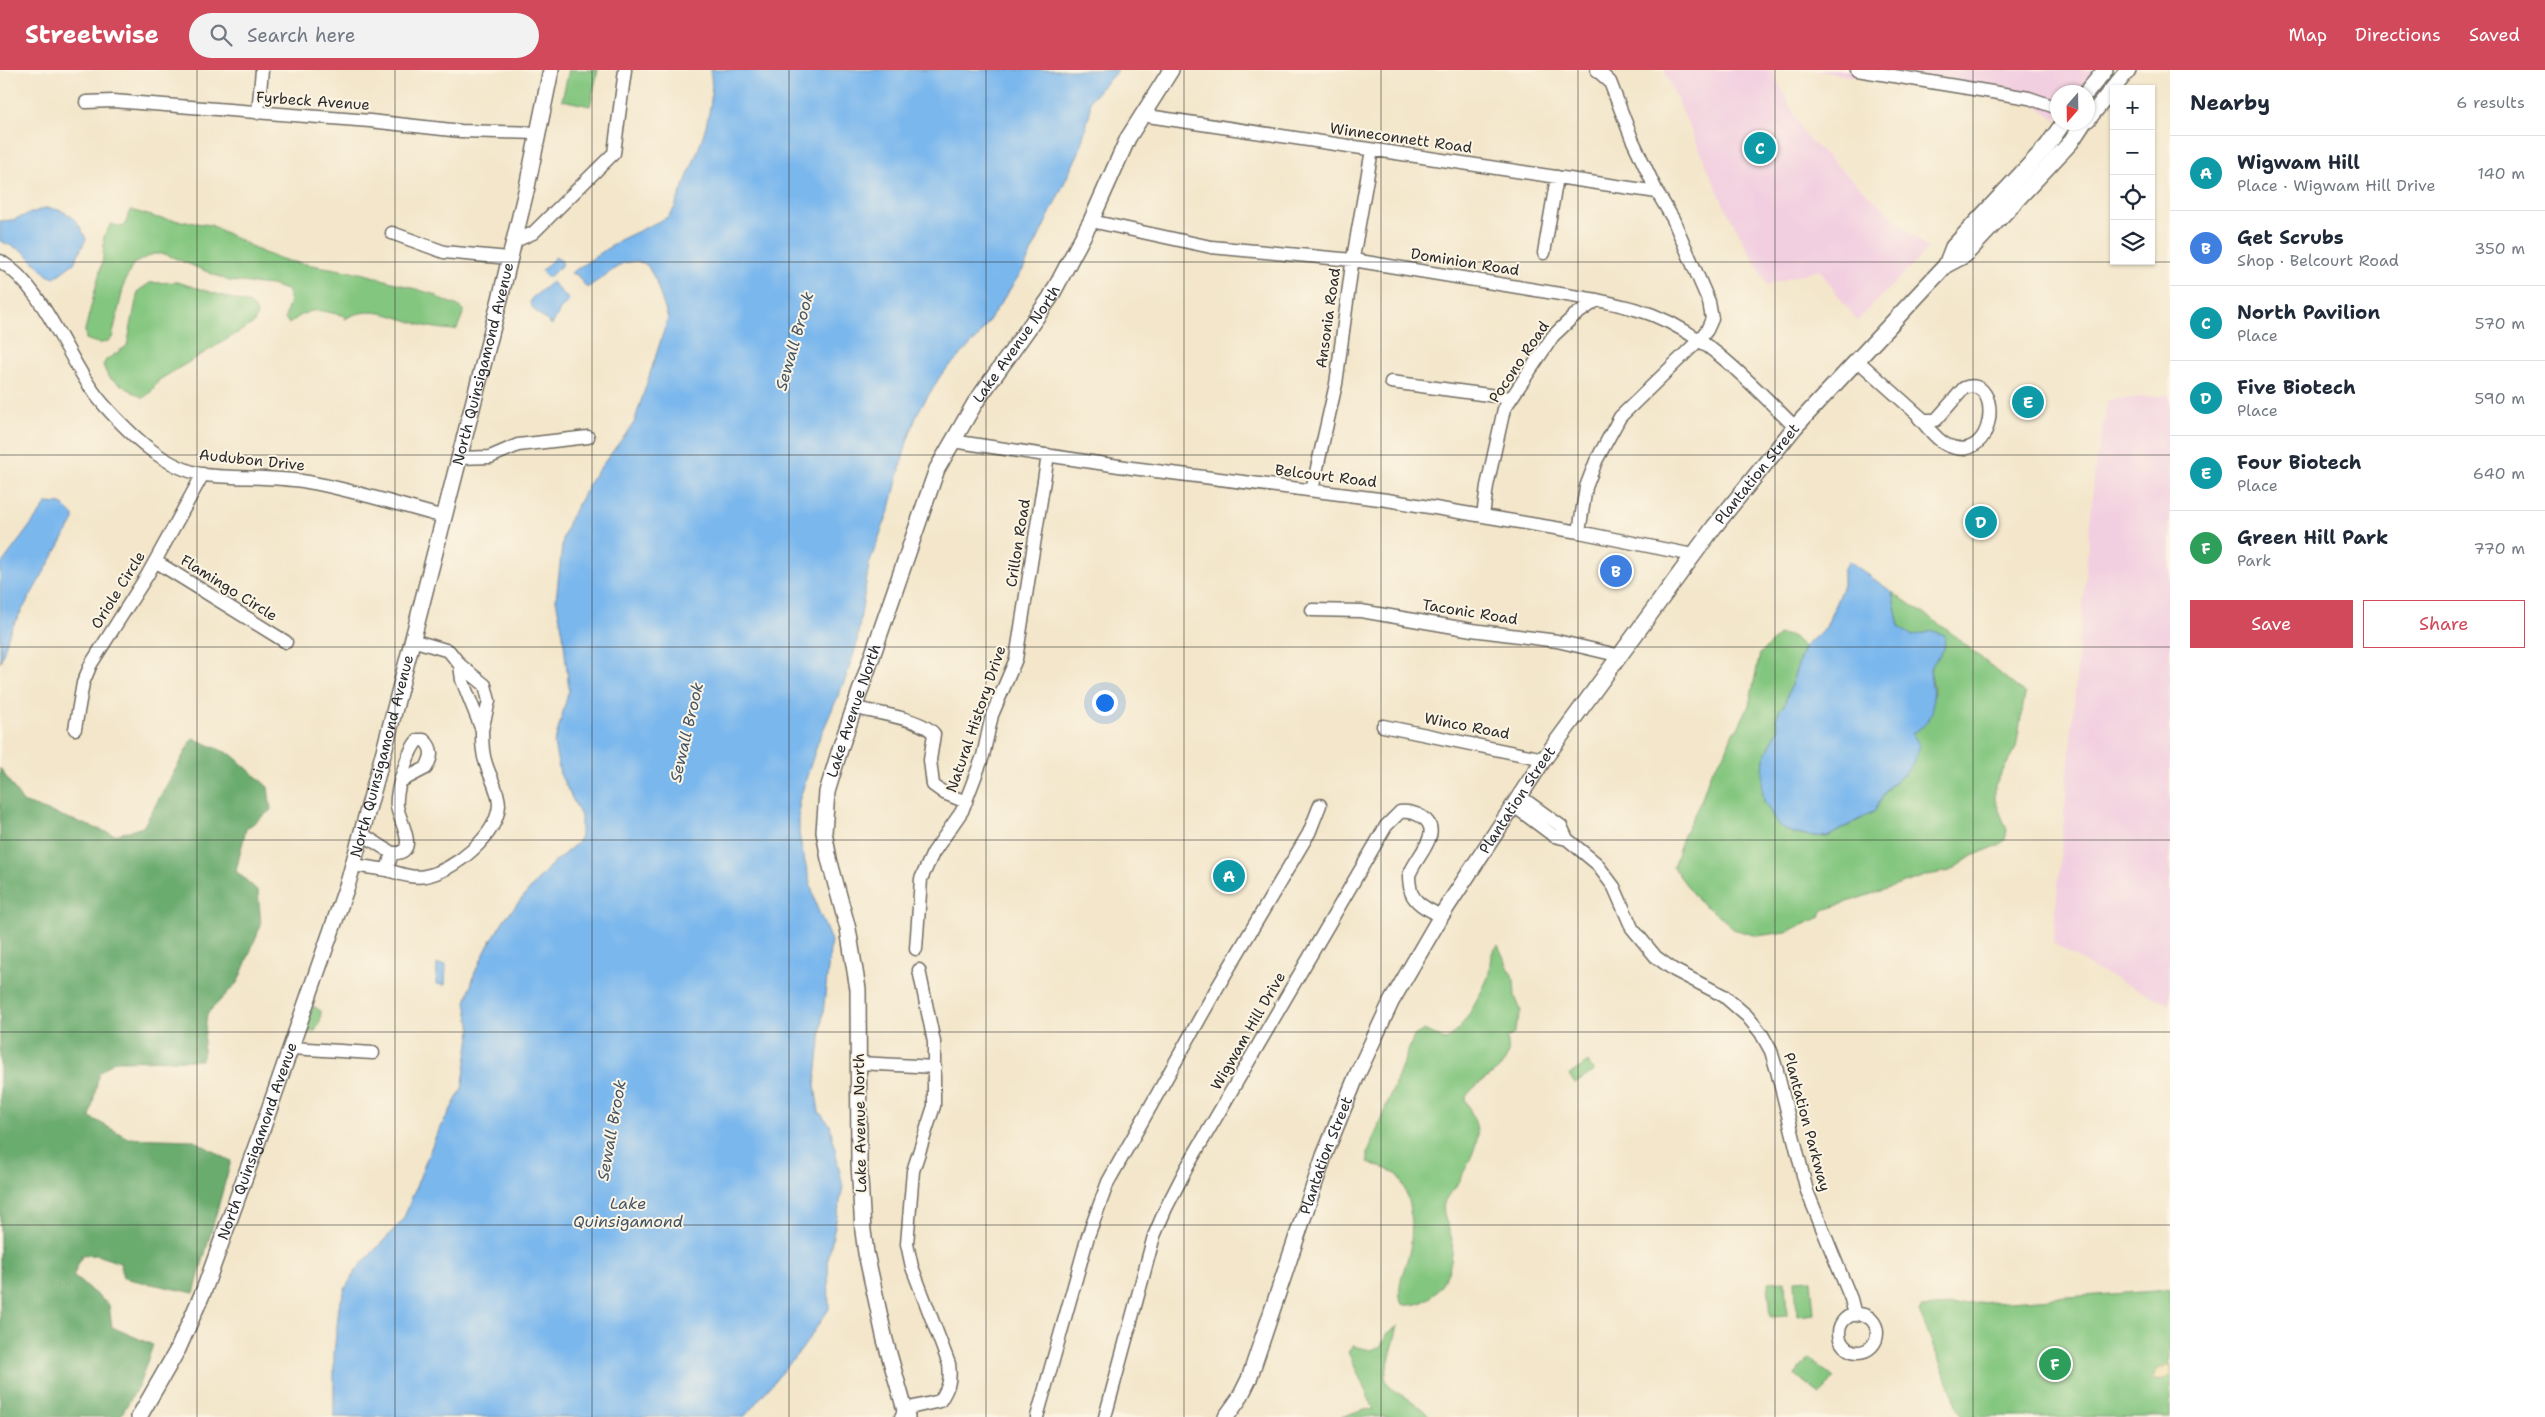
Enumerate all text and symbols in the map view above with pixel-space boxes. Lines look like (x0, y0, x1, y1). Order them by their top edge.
search box (189, 13, 539, 58)
text: Streetwise (25, 19, 159, 51)
icon: search (207, 21, 235, 49)
text: Search here (247, 23, 356, 48)
text: Map (2289, 23, 2327, 47)
text: Directions (2355, 23, 2441, 47)
text: Saved (2469, 23, 2520, 47)
north arrow (2050, 85, 2095, 130)
map controls (2110, 85, 2155, 265)
button: + (2110, 85, 2155, 130)
street label: Fyrbeck Avenue (255, 87, 371, 115)
text: Nearby (2190, 89, 2270, 117)
text: 6 results (2456, 92, 2525, 113)
street label: Winneconnett Road (1329, 118, 1474, 158)
pin: C (1744, 129, 1776, 167)
button: − (2110, 130, 2155, 175)
text: Wigwam Hill (2237, 150, 2360, 175)
text: A (2200, 163, 2212, 184)
text: 140 m (2478, 163, 2525, 184)
button: locate (2110, 175, 2155, 220)
text: Place · Wigwam Hill Drive (2237, 175, 2435, 196)
button: layers (2110, 220, 2155, 265)
text: Get Scrubs (2237, 225, 2344, 250)
text: B (2201, 238, 2211, 259)
text: 350 m (2474, 238, 2525, 259)
street label: Dominion Road (1409, 244, 1521, 281)
text: Shop · Belcourt Road (2237, 250, 2399, 271)
street label: North Quinsigamond Avenue (448, 260, 518, 467)
street label: Ansonia Road (1311, 266, 1345, 370)
street label: Lake Avenue North (968, 282, 1065, 407)
water label: Sewall Brook (770, 289, 819, 393)
text: North Pavilion (2237, 300, 2380, 325)
text: C (2201, 313, 2211, 334)
text: 570 m (2475, 313, 2525, 334)
street label: Pocono Road (1484, 317, 1554, 407)
text: Place (2237, 325, 2278, 346)
text: Five Biotech (2237, 375, 2356, 400)
pin: E (2012, 383, 2044, 421)
text: D (2200, 388, 2212, 409)
text: 590 m (2475, 388, 2525, 409)
text: Place (2237, 400, 2278, 421)
street label: Plantation Street (1710, 419, 1804, 529)
street label: Audubon Drive (198, 444, 306, 476)
text: Four Biotech (2237, 450, 2362, 475)
street label: Belcourt Road (1274, 460, 1378, 492)
text: E (2201, 463, 2211, 484)
text: 640 m (2473, 463, 2525, 484)
text: Place (2237, 475, 2278, 496)
street label: Crillon Road (1001, 497, 1035, 589)
pin: D (1965, 503, 1997, 541)
text: Green Hill Park (2237, 525, 2388, 550)
text: F (2201, 538, 2211, 559)
text: 770 m (2473, 538, 2525, 559)
street label: Oriole Circle (86, 547, 150, 633)
street label: Flamingo Circle (177, 550, 281, 626)
text: Park (2237, 550, 2271, 571)
pin: B (1600, 552, 1632, 590)
street label: Taconic Road (1421, 595, 1520, 629)
button: Save (2190, 600, 2353, 648)
button: Share (2363, 600, 2525, 648)
street label: Lake Avenue North (822, 641, 886, 780)
street label: Natural History Drive (941, 643, 1011, 795)
street label: North Quinsigamond Avenue (345, 653, 418, 859)
water label: Sewall Brook (665, 680, 708, 784)
your location (1092, 690, 1118, 716)
street label: Winco Road (1423, 708, 1512, 744)
street label: Plantation Street (1475, 742, 1560, 858)
pin: A (1213, 857, 1245, 895)
street label: Wigwam Hill Drive (1206, 968, 1290, 1094)
street label: North Quinsigamond Avenue (213, 1040, 302, 1243)
street label: Plantation Parkway (1779, 1050, 1835, 1194)
street label: Lake Avenue North (849, 1053, 871, 1193)
water label: Sewall Brook (592, 1078, 631, 1182)
street label: Plantation Street (1295, 1093, 1357, 1217)
water label: Lake Quinsigamond (573, 1193, 684, 1232)
pin: F (2039, 1345, 2071, 1383)

